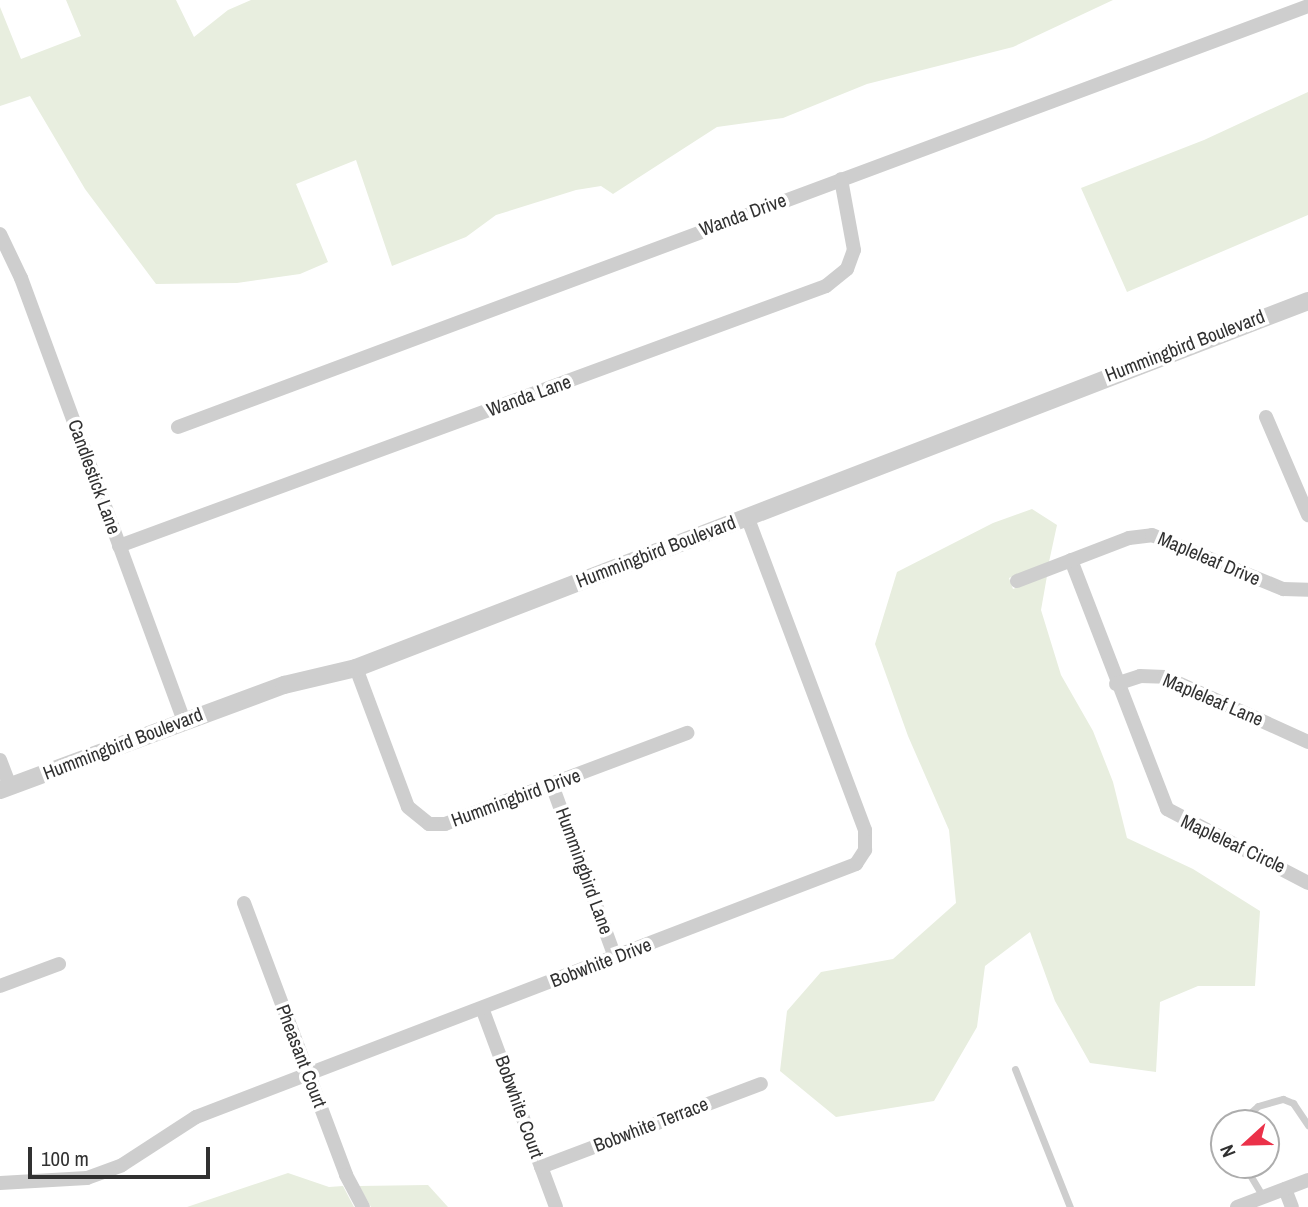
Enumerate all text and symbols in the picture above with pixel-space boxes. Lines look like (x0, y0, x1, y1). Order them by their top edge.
street label: Wanda Drive (697, 189, 789, 241)
street label: Hummingbird Boulevard (1102, 305, 1268, 387)
street label: Wanda Lane (484, 370, 574, 422)
street label: Candlestick Lane (63, 417, 125, 537)
street label: Hummingbird Boulevard (573, 511, 739, 593)
street label: Mapleleaf Drive (1154, 527, 1264, 591)
street label: Mapleleaf Lane (1160, 669, 1266, 731)
street label: Hummingbird Boulevard (40, 703, 206, 785)
street label: Hummingbird Drive (448, 764, 584, 832)
street label: Hummingbird Lane (550, 804, 618, 938)
street label: Mapleleaf Circle (1177, 810, 1289, 878)
street label: Bobwhite Drive (547, 933, 655, 993)
street label: Pheasant Court (271, 1001, 331, 1111)
street label: Bobwhite Court (490, 1053, 548, 1161)
street label: Bobwhite Terrace (590, 1093, 712, 1157)
north arrow (1210, 1109, 1280, 1179)
scale bar (32, 1134, 214, 1178)
text: N (1213, 1141, 1242, 1161)
text: 100 m (41, 1144, 89, 1173)

